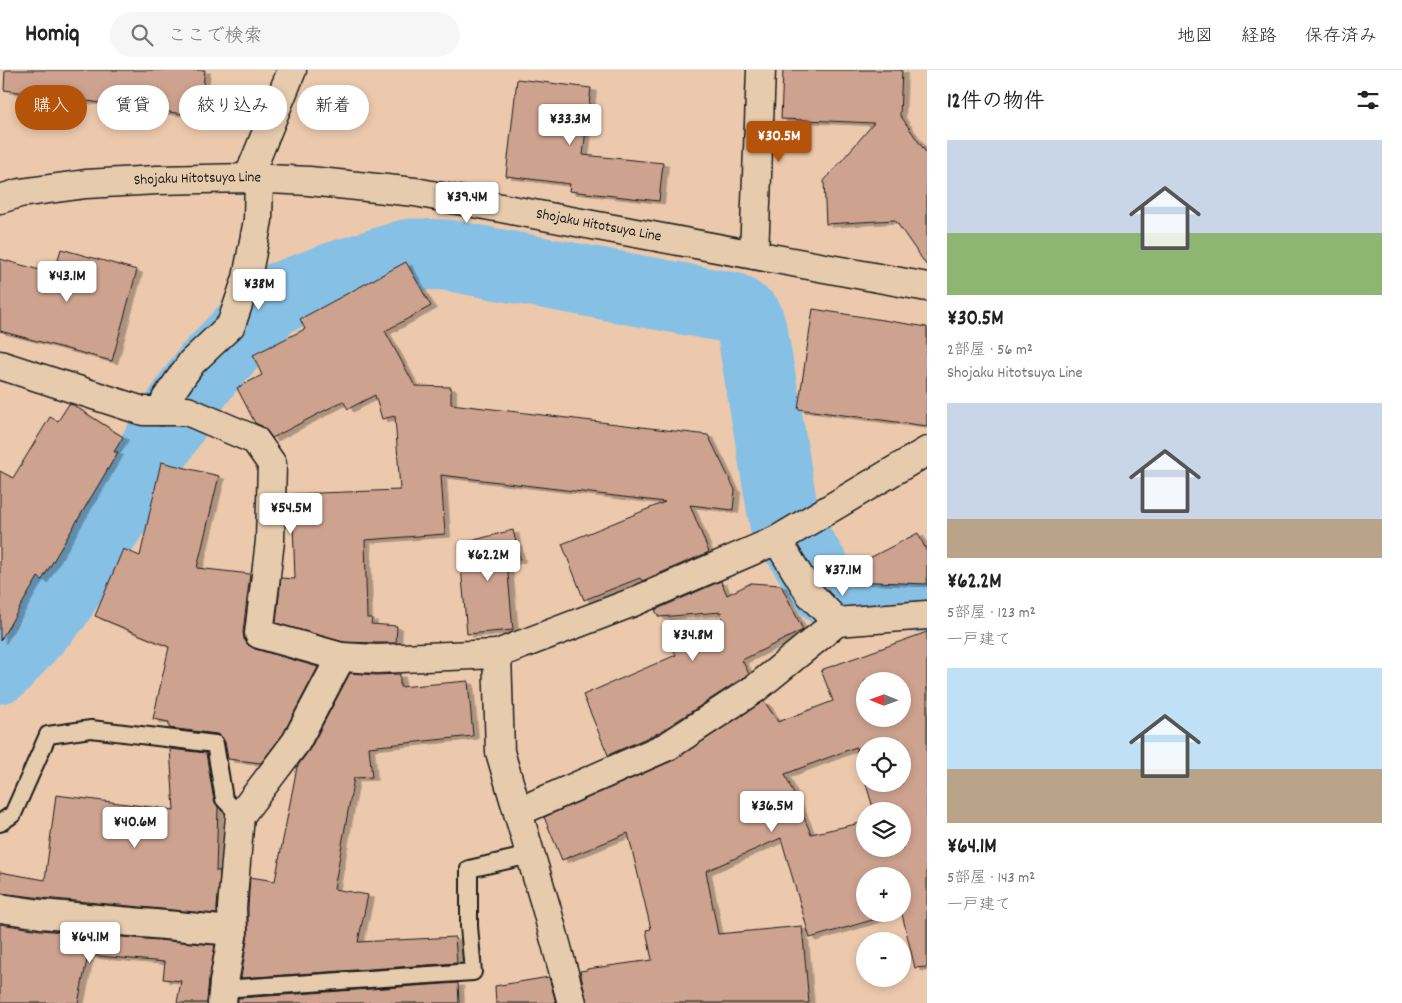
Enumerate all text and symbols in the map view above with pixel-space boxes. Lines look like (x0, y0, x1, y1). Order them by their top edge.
search box (110, 12, 460, 57)
text: Homiq (25, 18, 80, 52)
icon: search (128, 21, 156, 49)
text: ここで検索 (168, 24, 263, 51)
text: 地図 (1177, 25, 1213, 50)
text: 経路 (1241, 25, 1277, 50)
text: 保存済み (1305, 25, 1377, 50)
chip: 購入 (15, 85, 87, 130)
chip: 賃貸 (97, 85, 169, 130)
chip: 絞り込み (179, 85, 287, 130)
chip: 新着 (297, 85, 369, 130)
icon: filters (1354, 86, 1382, 114)
text: 12件の物件 (947, 88, 1045, 118)
pin: ¥33.3M (529, 104, 611, 146)
text: ¥33.3M (549, 108, 591, 131)
pin: ¥30.5M (738, 121, 820, 163)
text: ¥30.5M (757, 125, 801, 148)
street label: Shojaku Hitotsuya Line (133, 167, 262, 192)
icon: home (1120, 173, 1210, 263)
pin: ¥39.4M (426, 182, 508, 224)
text: ¥39.4M (447, 186, 487, 209)
street label: Shojaku Hitotsuya Line (534, 204, 664, 249)
pin: ¥43.1M (26, 260, 108, 303)
text: ¥43.1M (48, 265, 86, 288)
pin: ¥38M (229, 268, 289, 311)
text: ¥38M (244, 273, 274, 296)
text: ¥30.5M (947, 305, 1003, 335)
text: 2部屋 · 56 m² (947, 339, 1033, 362)
text: Shojaku Hitotsuya Line (947, 362, 1083, 385)
icon: home (1120, 436, 1210, 526)
pin: ¥54.5M (250, 492, 332, 535)
text: ¥54.5M (270, 497, 312, 520)
pin: ¥62.2M (447, 540, 529, 582)
text: ¥62.2M (467, 544, 509, 567)
pin: ¥37.1M (802, 554, 884, 597)
text: ¥37.1M (825, 559, 861, 582)
text: ¥62.2M (947, 568, 1002, 598)
text: 5部屋 · 123 m² (947, 602, 1035, 625)
pin: ¥34.8M (652, 620, 734, 662)
text: ¥34.8M (673, 624, 713, 647)
text: 一戸建て (947, 629, 1011, 652)
north arrow (856, 672, 911, 728)
map controls (856, 672, 911, 987)
icon: home (1120, 701, 1210, 791)
button: locate (856, 737, 911, 792)
pin: ¥36.5M (731, 790, 813, 833)
text: ¥36.5M (751, 795, 793, 818)
button: layers (856, 802, 911, 857)
pin: ¥40.6M (94, 806, 176, 849)
text: ¥40.6M (114, 811, 156, 834)
text: ¥64.1M (947, 833, 997, 863)
button: + (856, 867, 911, 922)
text: 5部屋 · 143 m² (947, 867, 1035, 890)
text: 一戸建て (947, 894, 1011, 917)
pin: ¥64.1M (49, 922, 131, 964)
text: ¥64.1M (71, 926, 109, 949)
button: − (856, 932, 911, 987)

